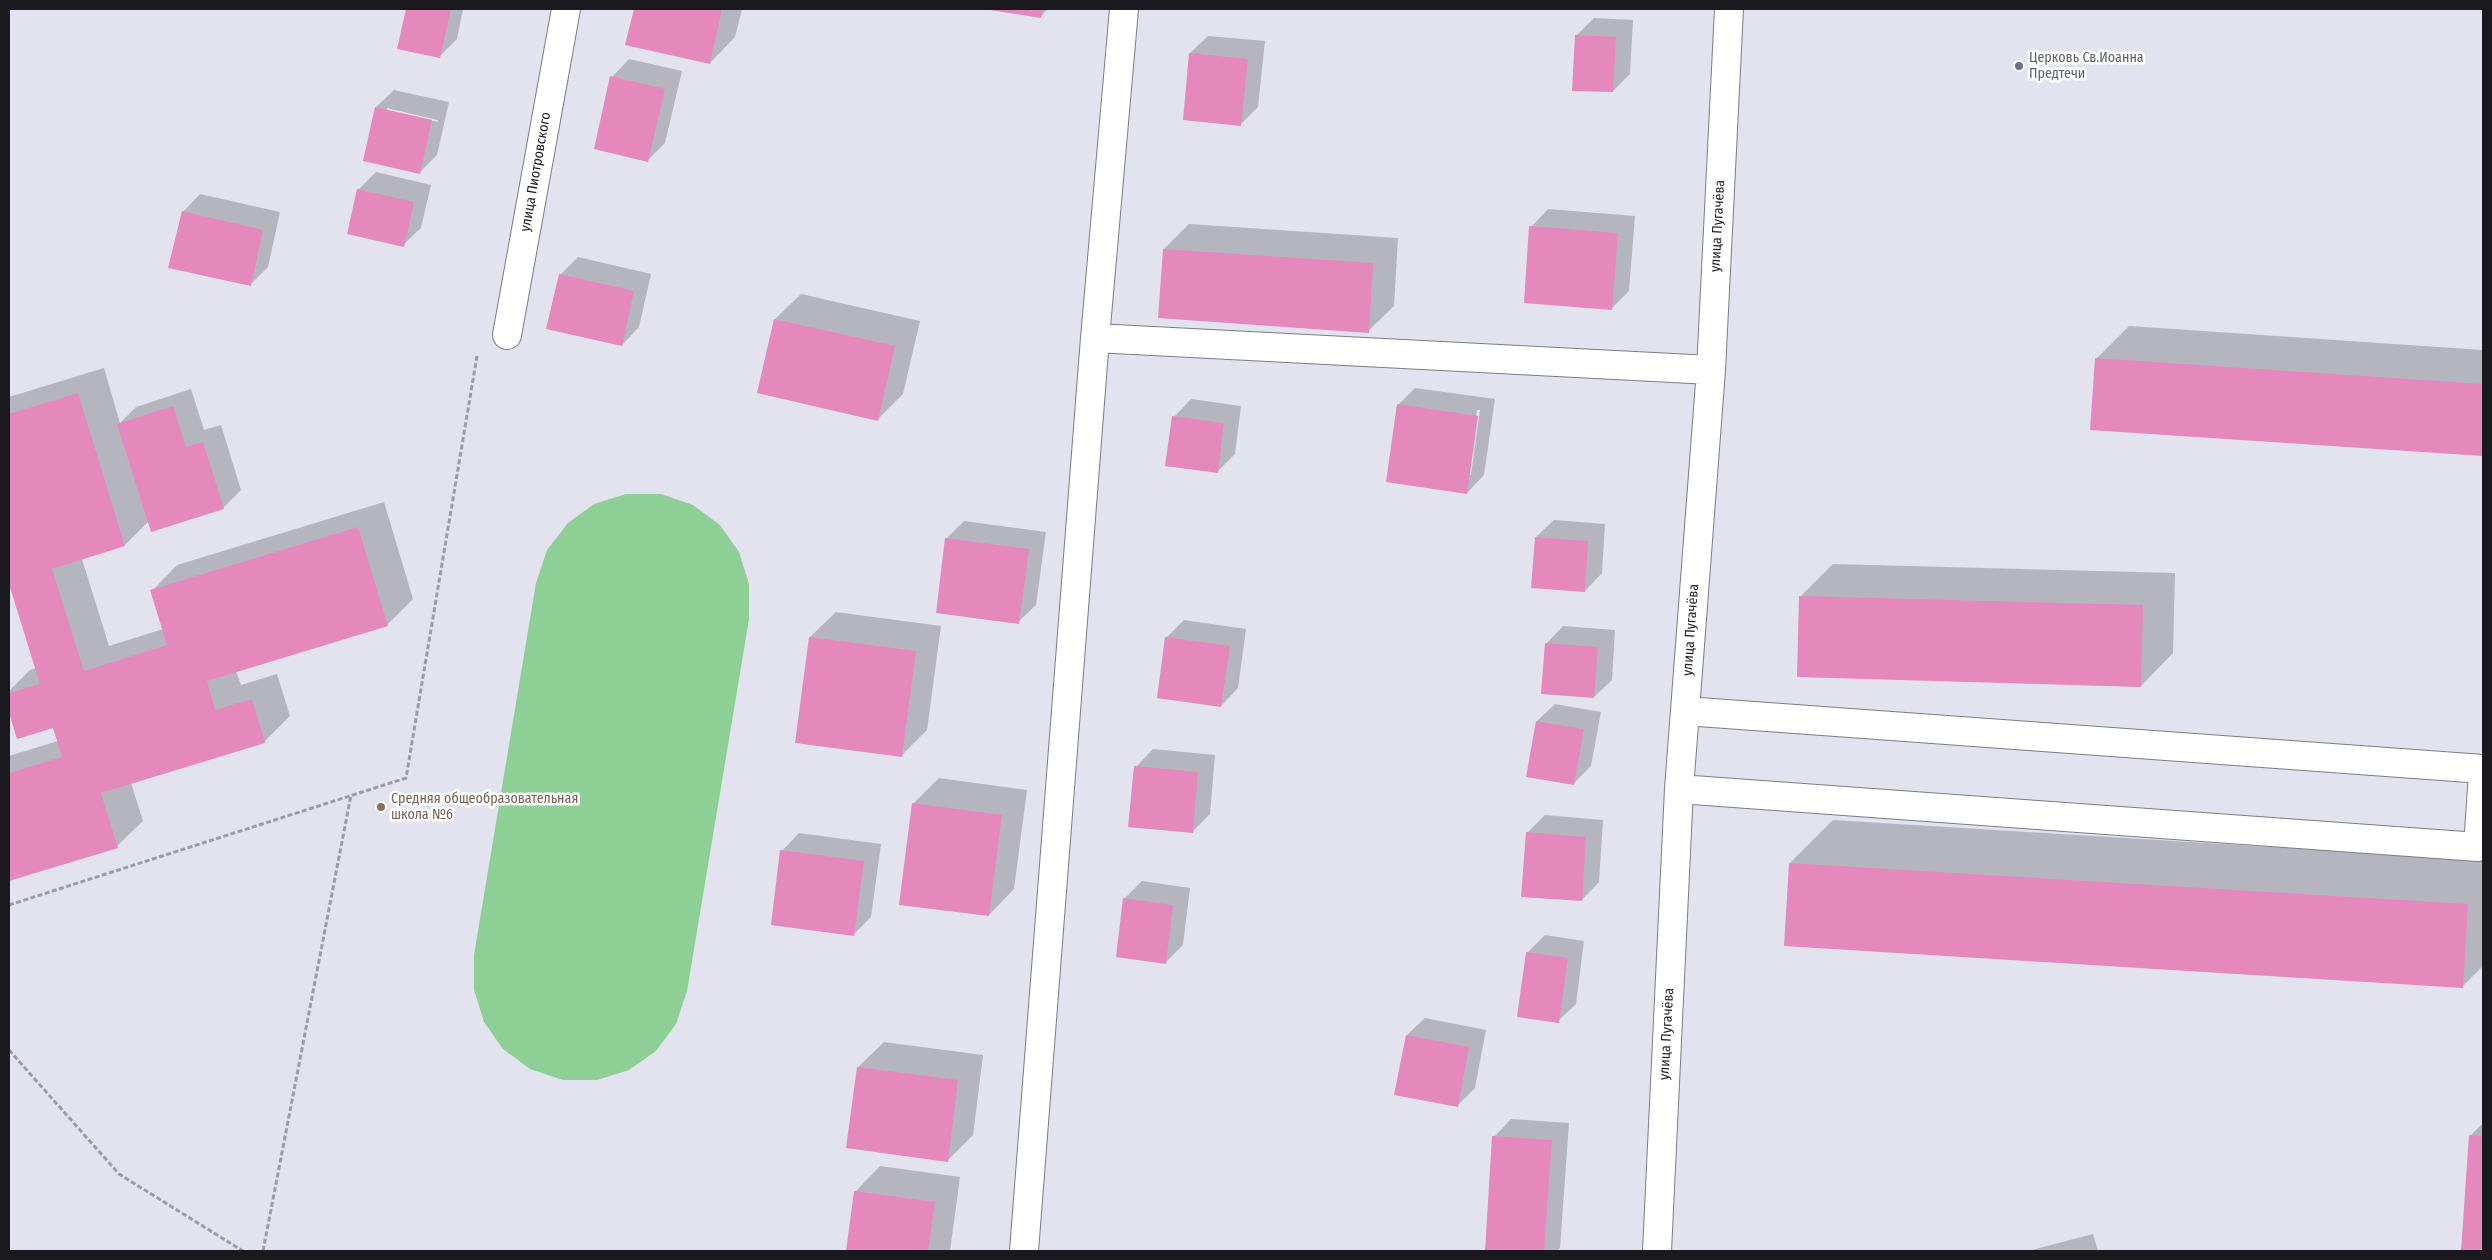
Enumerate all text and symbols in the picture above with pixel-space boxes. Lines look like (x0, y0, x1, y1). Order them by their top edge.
place label: Церковь Св.Иоанна Предтечи (2029, 50, 2144, 82)
marker: Церковь Св.Иоанна Предтечи (2013, 60, 2025, 72)
street label: улица Пиотровского (517, 111, 555, 233)
street label: улица Пугачёва (1707, 179, 1729, 273)
street label: улица Пугачёва (1679, 583, 1703, 677)
place label: Средняя общеобразовательная школа №6 (391, 791, 578, 824)
marker: Средняя общеобразовательная школа №6 (375, 801, 387, 813)
street label: улица Пугачёва (1656, 987, 1678, 1081)

